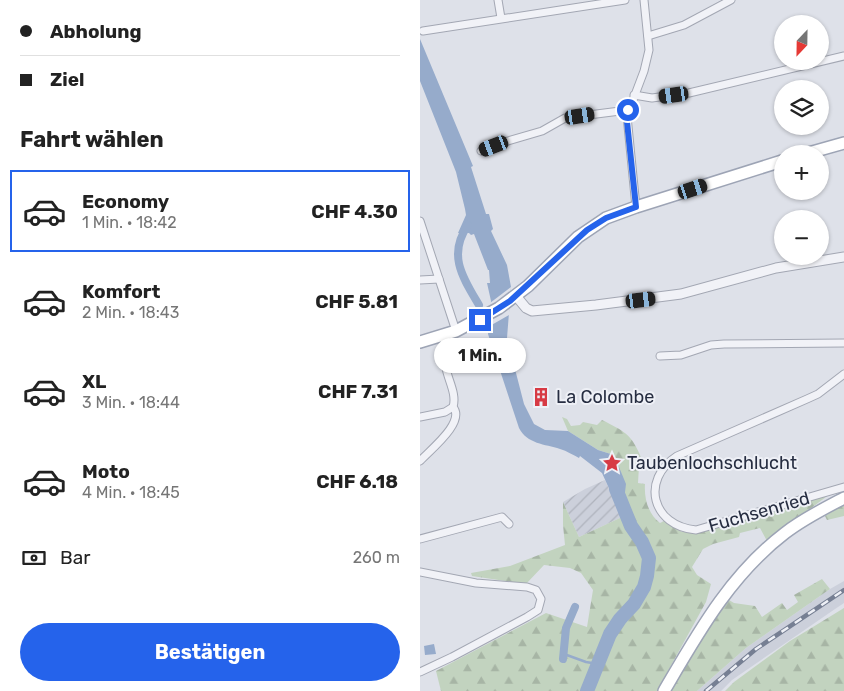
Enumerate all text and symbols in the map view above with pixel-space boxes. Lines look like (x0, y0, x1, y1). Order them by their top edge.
north arrow (774, 15, 829, 70)
map controls (774, 15, 829, 265)
text: Abholung (50, 20, 141, 43)
text: Ziel (50, 68, 85, 91)
button: layers (774, 80, 829, 135)
car (658, 85, 689, 105)
route start (617, 99, 639, 121)
car (564, 106, 595, 126)
text: Fahrt wählen (20, 126, 164, 153)
car (477, 134, 510, 158)
button: + (774, 145, 829, 200)
car (676, 177, 709, 201)
icon: car (22, 189, 67, 234)
text: Economy (82, 190, 169, 213)
text: CHF 4.30 (311, 200, 398, 223)
button: − (774, 210, 829, 265)
text: 1 Min. · 18:42 (82, 213, 177, 232)
icon: car (22, 279, 67, 324)
text: Komfort (82, 280, 160, 303)
text: CHF 5.81 (315, 290, 398, 313)
car (625, 291, 656, 309)
text: 2 Min. · 18:43 (82, 303, 179, 322)
route end (469, 309, 491, 331)
callout: 1 Min. (434, 338, 526, 372)
text: 1 Min. (458, 346, 502, 365)
icon: car (22, 369, 67, 414)
text: XL (82, 370, 106, 393)
text: CHF 7.31 (318, 380, 398, 403)
building icon: La Colombe (530, 386, 552, 408)
place label: La Colombe (556, 386, 654, 408)
text: 3 Min. · 18:44 (82, 393, 180, 412)
place icon: Taubenlochschlucht (601, 452, 623, 474)
place label: Taubenlochschlucht (627, 452, 797, 474)
icon: car (22, 459, 67, 504)
text: Moto (82, 460, 130, 483)
text: CHF 6.18 (316, 470, 398, 493)
text: 4 Min. · 18:45 (82, 483, 180, 502)
street label: Fuchsenried (706, 487, 812, 537)
icon: cash (20, 544, 48, 572)
text: Bar (60, 546, 90, 569)
text: 260 m (353, 548, 400, 567)
button: Bestätigen (20, 623, 400, 681)

